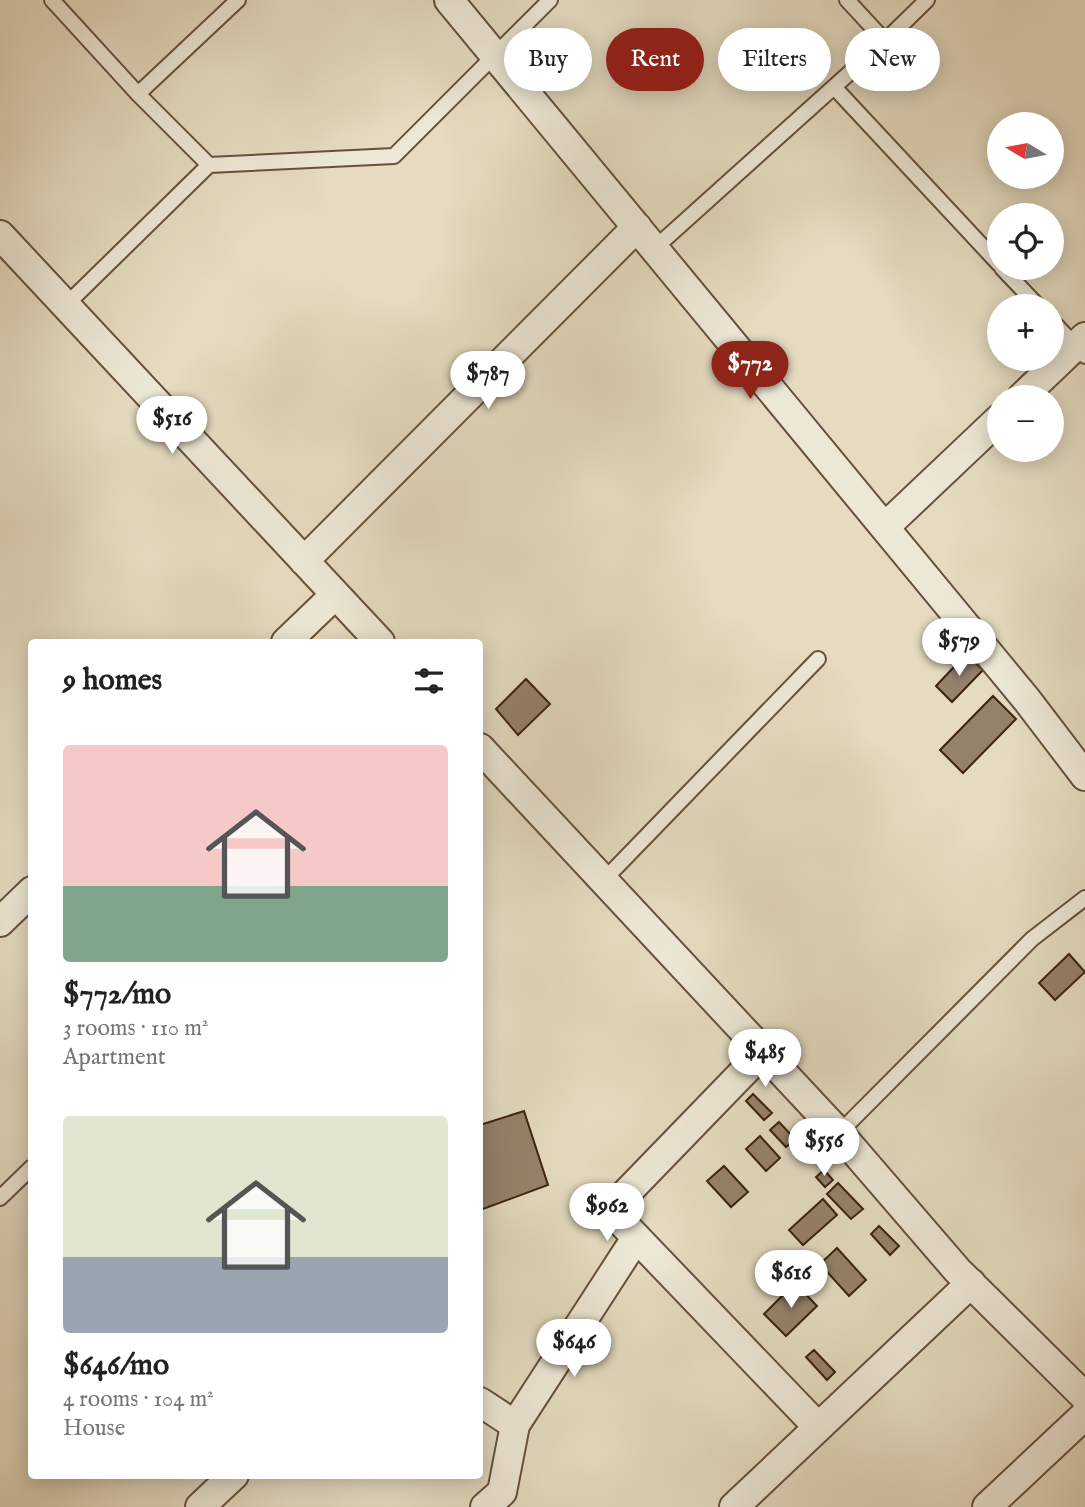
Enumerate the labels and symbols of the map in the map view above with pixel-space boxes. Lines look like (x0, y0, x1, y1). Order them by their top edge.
north arrow (987, 112, 1064, 189)
pin: $772 (709, 342, 791, 401)
pin: $787 (447, 352, 529, 411)
pin: $516 (131, 396, 213, 456)
pin: $579 (918, 618, 1000, 678)
pin: $485 (724, 1030, 806, 1089)
pin: $556 (783, 1118, 865, 1178)
pin: $962 (566, 1184, 648, 1243)
pin: $616 (750, 1250, 832, 1310)
pin: $646 (533, 1320, 615, 1379)

